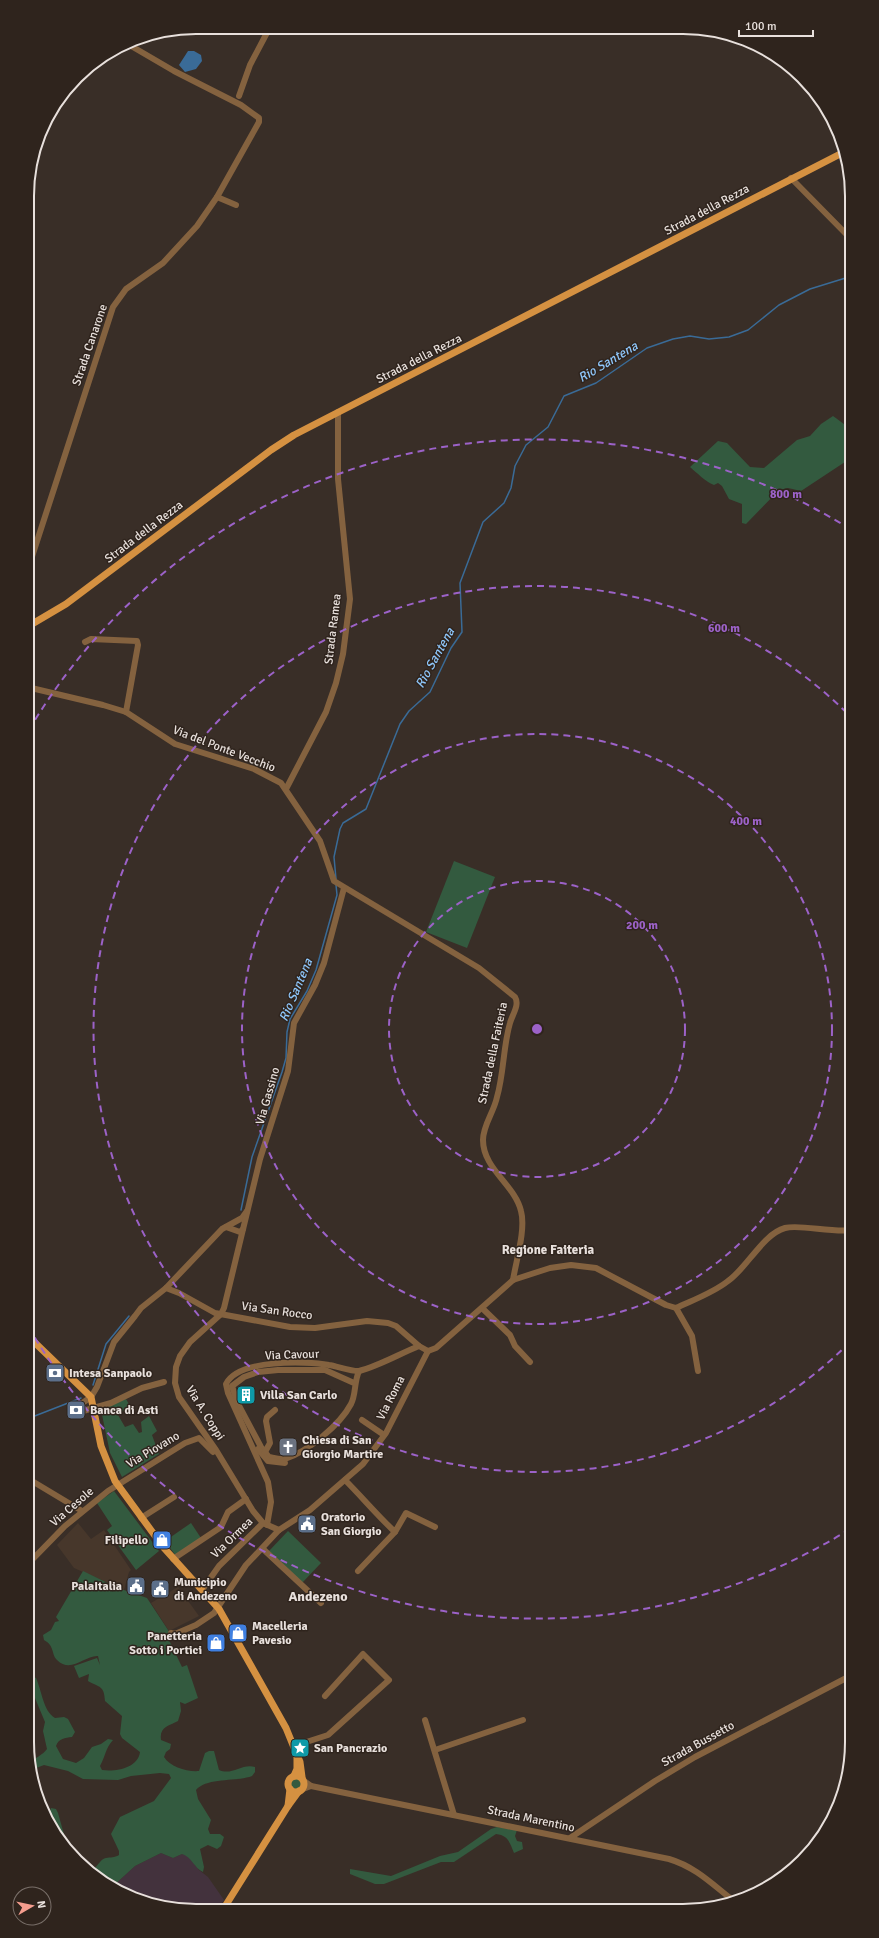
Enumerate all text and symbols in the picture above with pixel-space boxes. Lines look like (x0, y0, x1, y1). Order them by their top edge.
scale bar (739, 12, 813, 38)
text: 100 m (745, 19, 777, 34)
street label: Strada della Rezza (662, 181, 752, 239)
street label: Strada Canarone (69, 302, 111, 388)
street label: Strada della Rezza (374, 331, 464, 387)
water label: Rio Santena (575, 338, 641, 386)
text: 800 m (770, 487, 802, 502)
street label: Strada della Rezza (102, 498, 186, 566)
street label: Strada Ramea (321, 593, 345, 665)
text: 600 m (708, 621, 740, 636)
water label: Rio Santena (412, 625, 458, 691)
street label: Via del Ponte Vecchio (170, 722, 278, 776)
text: 400 m (730, 814, 762, 829)
text: 200 m (626, 918, 658, 933)
water label: Rio Santena (276, 956, 317, 1024)
street label: Strada della Faiteria (475, 1001, 511, 1105)
centre of rings (530, 1022, 544, 1036)
street label: Via Gassino (253, 1065, 283, 1127)
district label: Regione Faiteria (502, 1242, 595, 1258)
street label: Via San Rocco (241, 1299, 313, 1323)
street label: Via Cavour (265, 1347, 320, 1363)
bank icon: Intesa Sanpaolo (44, 1362, 66, 1384)
place label: Intesa Sanpaolo (69, 1366, 152, 1381)
street label: Via Roma (373, 1373, 409, 1423)
street label: Via A. Coppi (182, 1383, 228, 1443)
building icon: Villa San Carlo (235, 1384, 257, 1406)
place label: Villa San Carlo (260, 1388, 337, 1403)
bank icon: Banca di Asti (65, 1399, 87, 1421)
place label: Banca di Asti (90, 1403, 158, 1418)
street label: Via Piovano (124, 1428, 182, 1472)
place label: Chiesa di San Giorgio Martire (302, 1433, 383, 1462)
church icon: Chiesa di San Giorgio Martire (277, 1436, 299, 1458)
street label: Via Cesole (47, 1484, 97, 1530)
place label: Oratorio San Giorgio (321, 1510, 382, 1539)
public building icon: Oratorio San Giorgio (296, 1513, 318, 1535)
street label: Via Ormea (208, 1514, 256, 1562)
shop icon: Filipello (151, 1529, 173, 1551)
place label: Filipello (105, 1533, 148, 1548)
public building icon: PalaItalia (125, 1575, 147, 1597)
place label: Municipio di Andezeno (174, 1575, 237, 1604)
public building icon: Municipio di Andezeno (149, 1578, 171, 1600)
place label: PalaItalia (71, 1579, 122, 1594)
district label: Andezeno (288, 1588, 348, 1605)
place label: Macelleria Pavesio (252, 1619, 308, 1648)
shop icon: Macelleria Pavesio (227, 1622, 249, 1644)
place label: Panetteria Sotto i Portici (129, 1629, 202, 1658)
shop icon: Panetteria Sotto i Portici (205, 1632, 227, 1654)
street label: Strada Bussetto (659, 1718, 737, 1770)
place icon: San Pancrazio (289, 1737, 311, 1759)
place label: San Pancrazio (314, 1741, 387, 1756)
street label: Strada Marentino (486, 1802, 576, 1836)
north arrow (12, 1886, 52, 1926)
text: N (34, 1900, 48, 1909)

